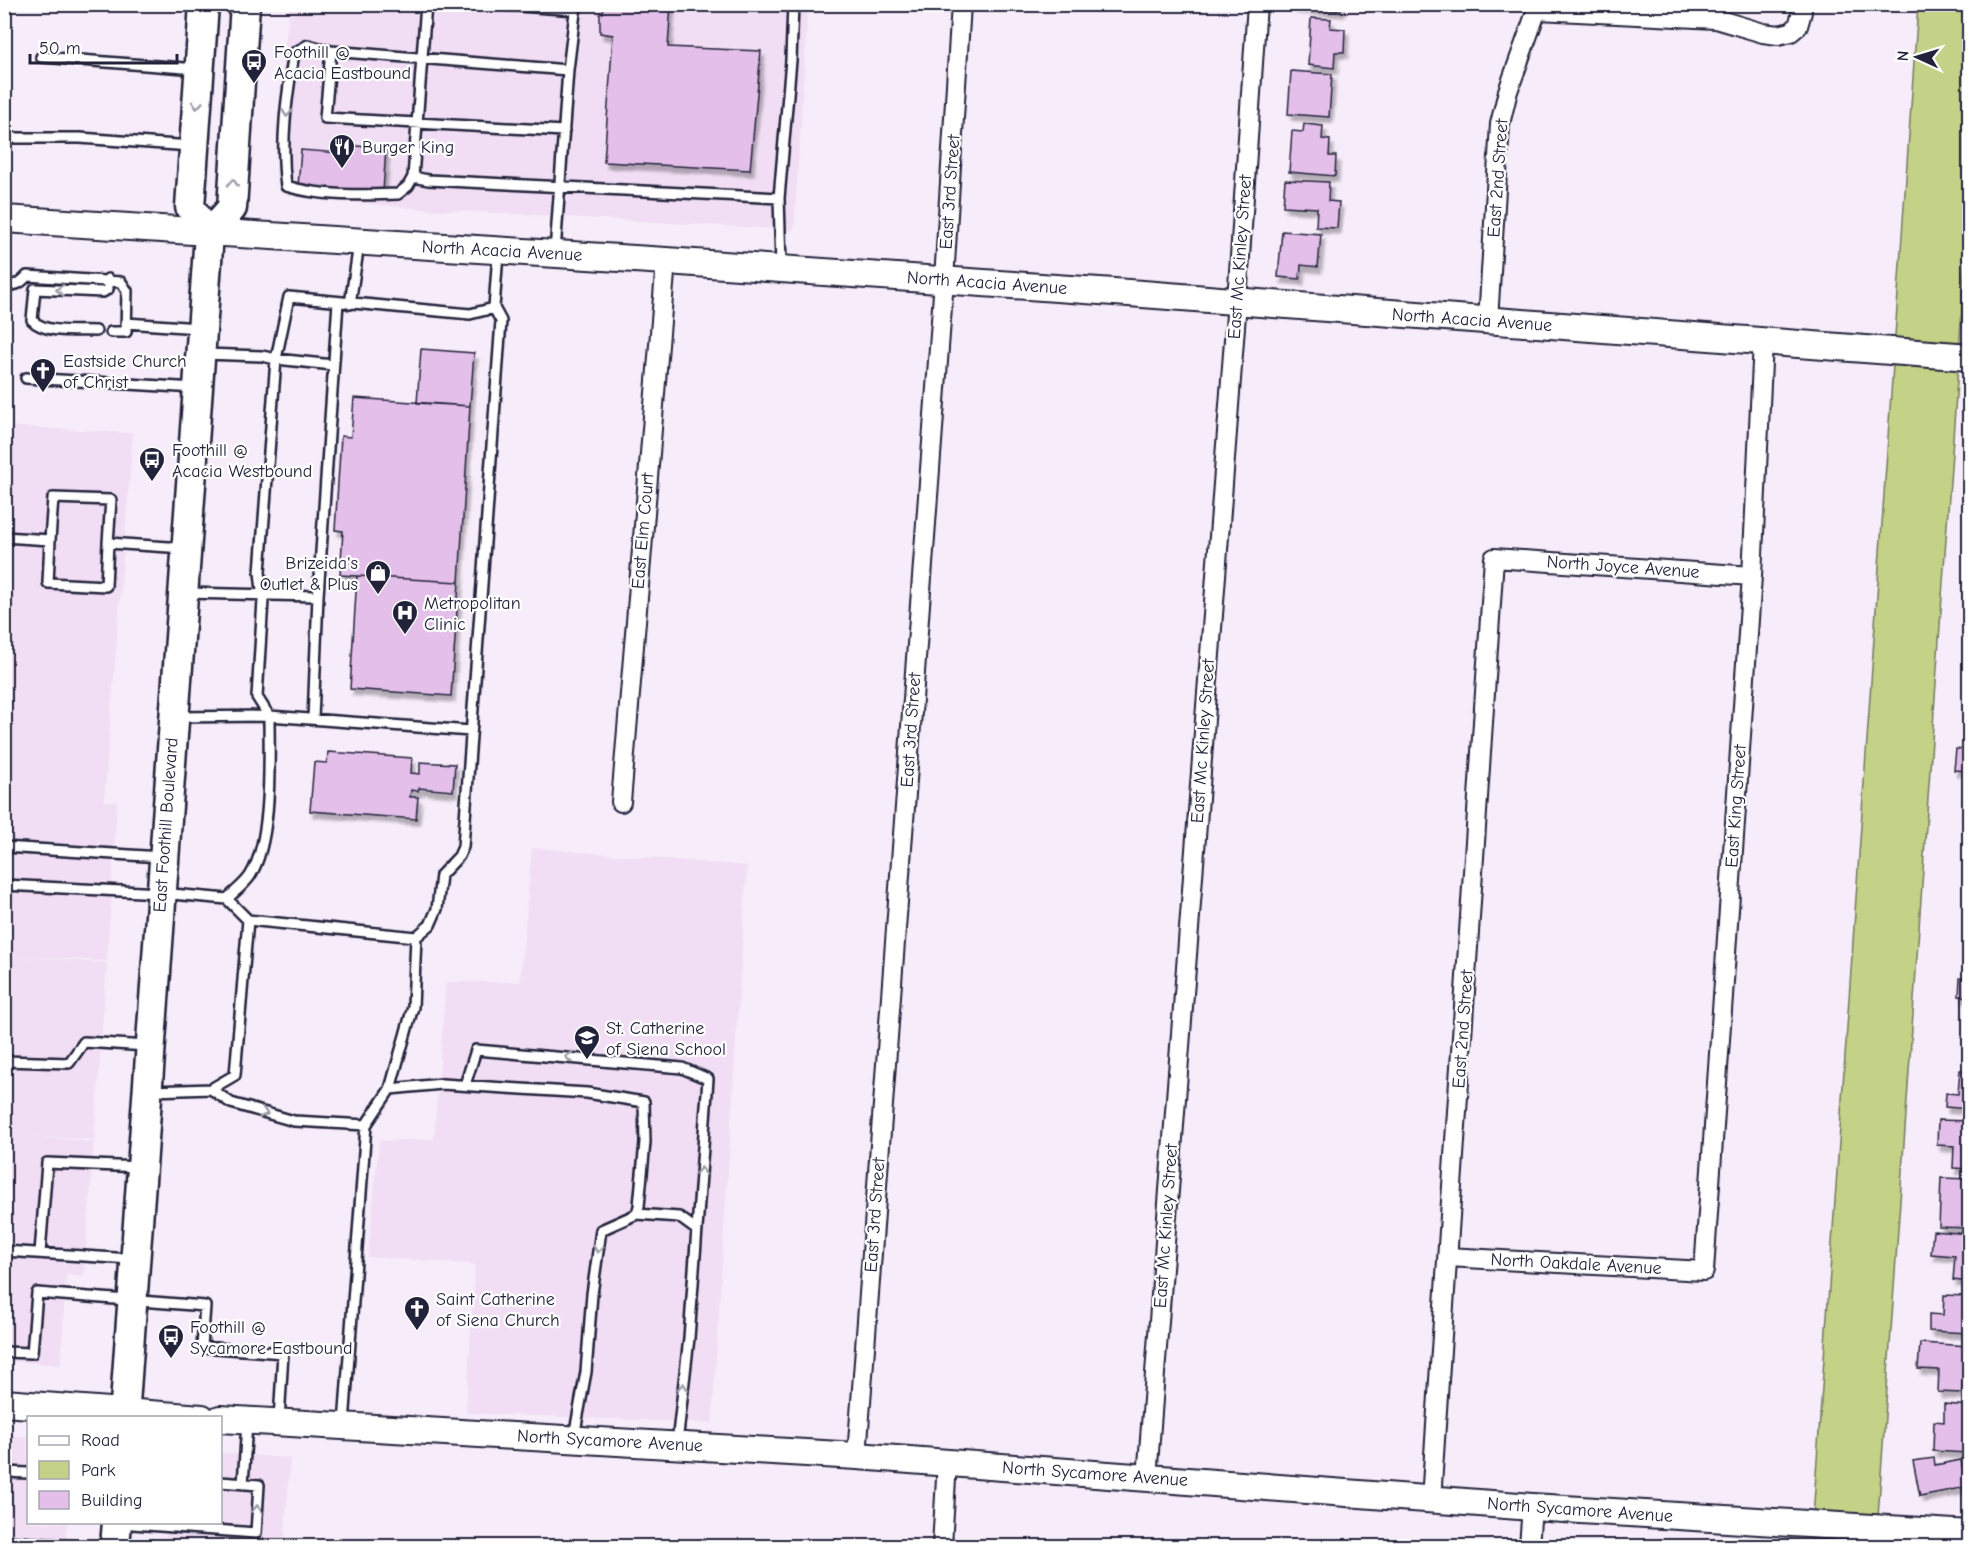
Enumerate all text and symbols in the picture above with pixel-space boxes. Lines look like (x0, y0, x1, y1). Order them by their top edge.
scale bar (30, 27, 177, 65)
north arrow (1887, 27, 1947, 87)
text: 50 m (39, 38, 81, 59)
place label: Foothill @ Acacia Eastbound (274, 42, 411, 84)
bus stop icon: Foothill @ Acacia Eastbound (239, 47, 269, 85)
text: N (1894, 50, 1912, 62)
one-way arrow (191, 100, 204, 109)
one-way arrow (281, 109, 294, 118)
street label: East 2nd Street (1483, 117, 1513, 238)
restaurant icon: Burger King (327, 132, 357, 170)
street label: East 3rd Street (936, 133, 965, 250)
place label: Burger King (362, 137, 454, 158)
street label: East Mc Kinley Street (1224, 173, 1256, 340)
one-way arrow (227, 179, 240, 188)
street label: North Acacia Avenue (421, 236, 583, 266)
street label: North Acacia Avenue (906, 267, 1068, 299)
one-way arrow (56, 284, 65, 297)
street label: North Acacia Avenue (1391, 304, 1553, 336)
place label: Eastside Church of Christ (63, 351, 187, 393)
church icon: Eastside Church of Christ (28, 356, 58, 394)
place label: Foothill @ Acacia Westbound (172, 440, 312, 482)
bus stop icon: Foothill @ Acacia Westbound (137, 445, 167, 483)
street label: East Elm Court (627, 471, 659, 590)
street label: North Joyce Avenue (1546, 551, 1700, 583)
place label: Brizeida's Outlet & Plus (260, 553, 358, 595)
shop icon: Brizeida's Outlet & Plus (363, 558, 393, 596)
place label: Metropolitan Clinic (424, 593, 521, 635)
hospital icon: Metropolitan Clinic (390, 598, 420, 636)
street label: East Mc Kinley Street (1187, 657, 1219, 824)
street label: East 3rd Street (897, 671, 926, 788)
street label: East Foothill Boulevard (149, 737, 183, 913)
street label: East King Street (1721, 743, 1751, 868)
street label: East 2nd Street (1448, 968, 1478, 1089)
place label: St. Catherine of Siena School (606, 1018, 726, 1060)
school or university icon: St. Catherine of Siena School (572, 1023, 602, 1061)
one-way arrow (564, 1051, 573, 1064)
one-way arrow (258, 1106, 269, 1118)
street label: East Mc Kinley Street (1150, 1142, 1182, 1309)
street label: East 3rd Street (861, 1156, 890, 1273)
one-way arrow (694, 1167, 707, 1176)
one-way arrow (593, 1244, 605, 1253)
street label: North Oakdale Avenue (1490, 1249, 1662, 1279)
place label: Saint Catherine of Siena Church (436, 1289, 560, 1331)
church icon: Saint Catherine of Siena Church (402, 1294, 432, 1332)
place label: Foothill @ Sycamore Eastbound (190, 1317, 353, 1359)
bus stop icon: Foothill @ Sycamore Eastbound (156, 1322, 186, 1360)
one-way arrow (676, 1382, 689, 1392)
legend (27, 1416, 222, 1524)
street label: North Sycamore Avenue (517, 1426, 703, 1456)
text: Road (81, 1430, 120, 1451)
street label: North Sycamore Avenue (1001, 1457, 1189, 1491)
text: Park (81, 1460, 116, 1481)
text: Building (81, 1490, 143, 1511)
street label: North Sycamore Avenue (1486, 1493, 1674, 1527)
one-way arrow (251, 1504, 264, 1513)

